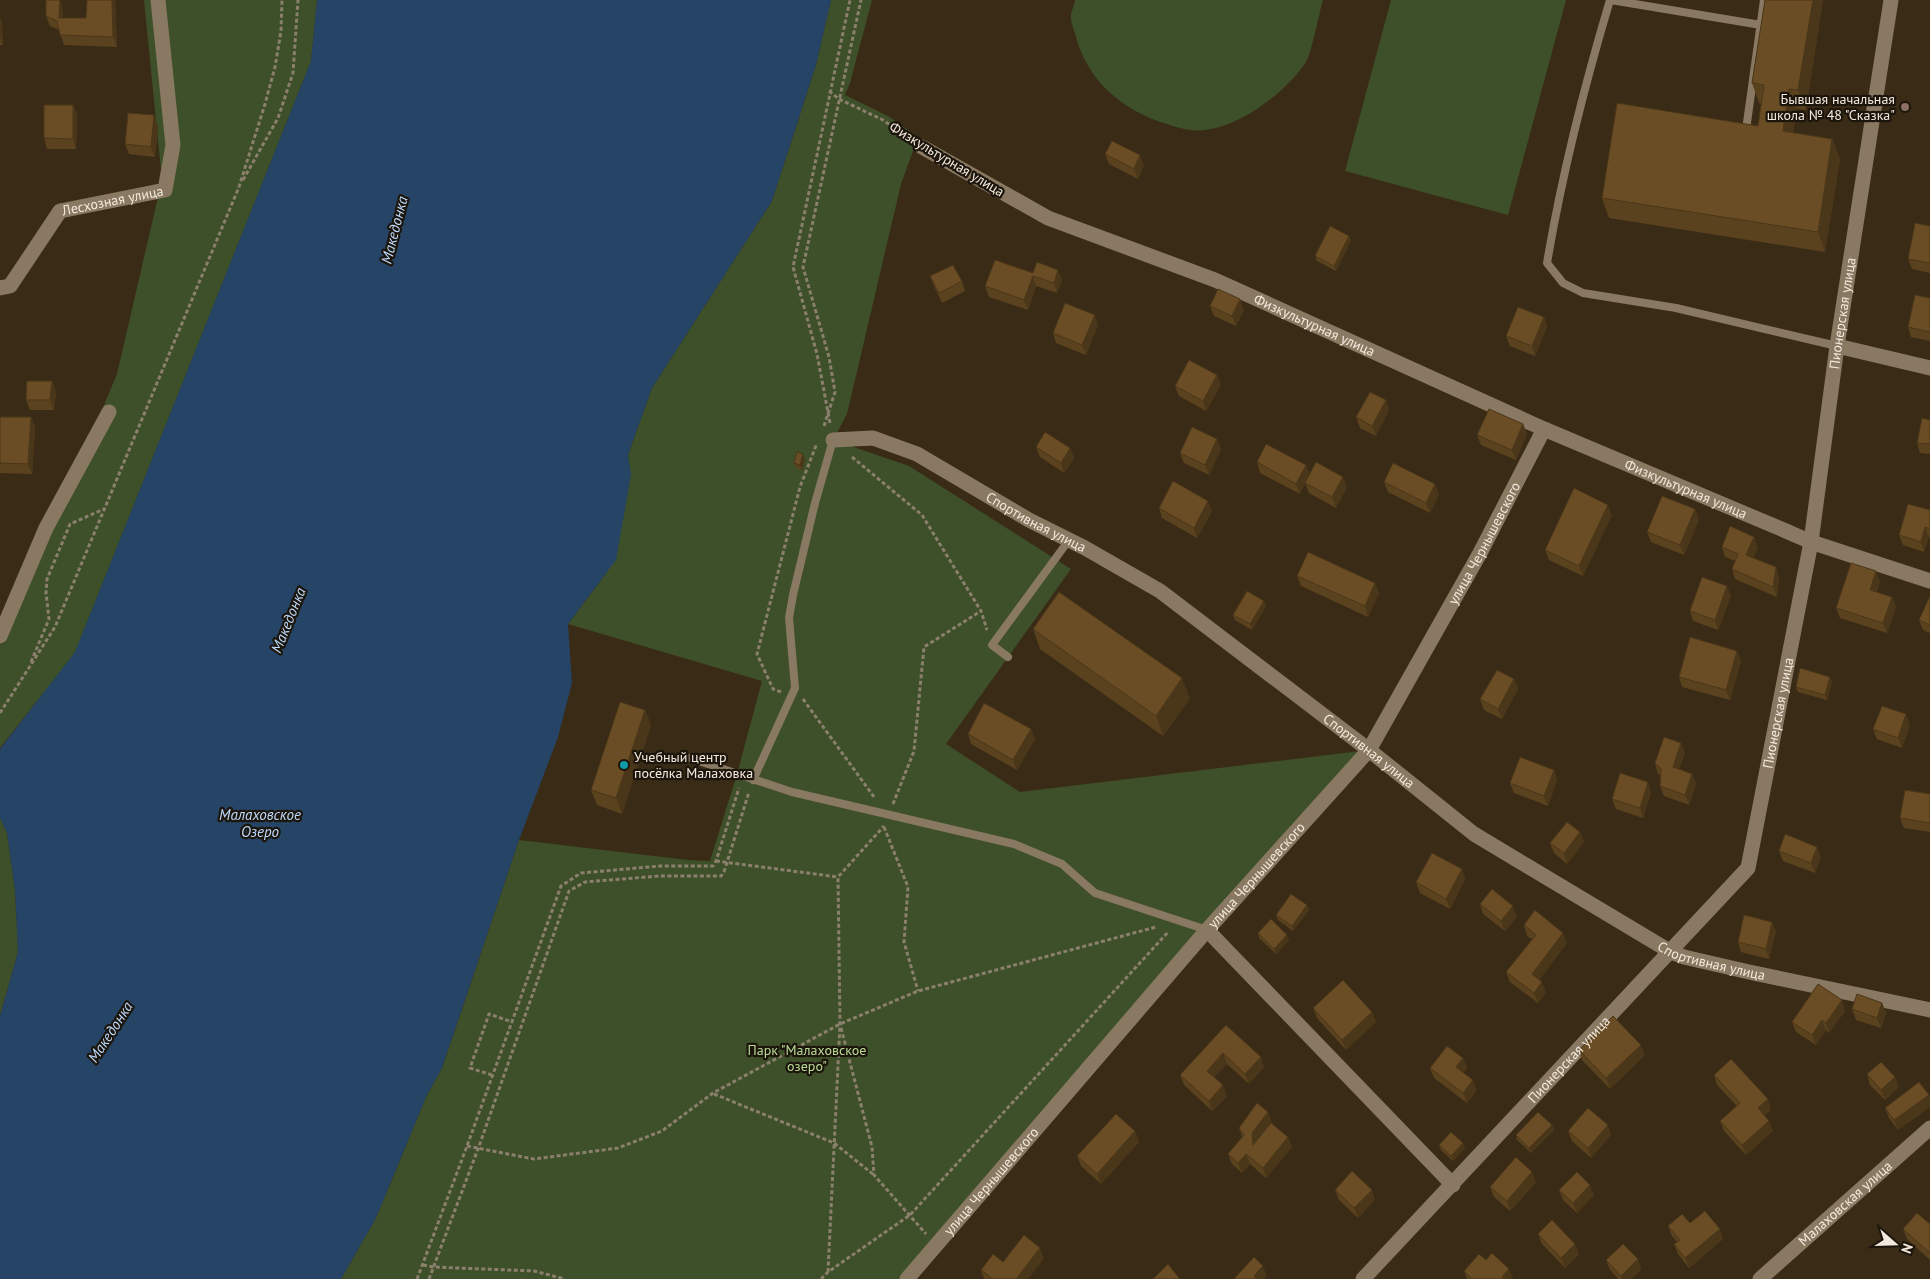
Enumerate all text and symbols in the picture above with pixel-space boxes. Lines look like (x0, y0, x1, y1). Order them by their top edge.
place label: Бывшая начальная школа № 48 "Сказка" (1767, 90, 1895, 124)
marker: Бывшая начальная школа № 48 "Сказка" (1899, 101, 1911, 113)
street label: Физкультурная улица (886, 118, 1008, 200)
street label: Лесхозная улица (59, 182, 165, 220)
water label: Македонка (376, 194, 412, 266)
street label: Пионерская улица (1825, 256, 1860, 370)
street label: Физкультурная улица (1251, 290, 1378, 360)
street label: Физкультурная улица (1622, 455, 1750, 523)
street label: улица Чернышевского (1444, 479, 1524, 608)
street label: Спортивная улица (983, 488, 1089, 556)
water label: Македонка (266, 584, 310, 655)
street label: Пионерская улица (1758, 656, 1797, 770)
street label: Спортивная улица (1320, 709, 1418, 792)
place label: Учебный центр посёлка Малаховка (634, 748, 753, 782)
marker: Учебный центр посёлка Малаховка (618, 759, 630, 771)
water label: Малаховское Озеро (219, 805, 301, 841)
street label: улица Чернышевского (1204, 818, 1309, 932)
street label: Спортивная улица (1654, 937, 1767, 984)
water label: Македонка (83, 997, 137, 1066)
street label: Пионерская улица (1524, 1012, 1614, 1107)
park label: Парк "Малаховское озеро" (748, 1041, 866, 1075)
street label: улица Чернышевского (940, 1123, 1042, 1239)
street label: Малаховская улица (1795, 1157, 1896, 1250)
north arrow (1870, 1219, 1920, 1269)
text: N (1897, 1241, 1917, 1256)

